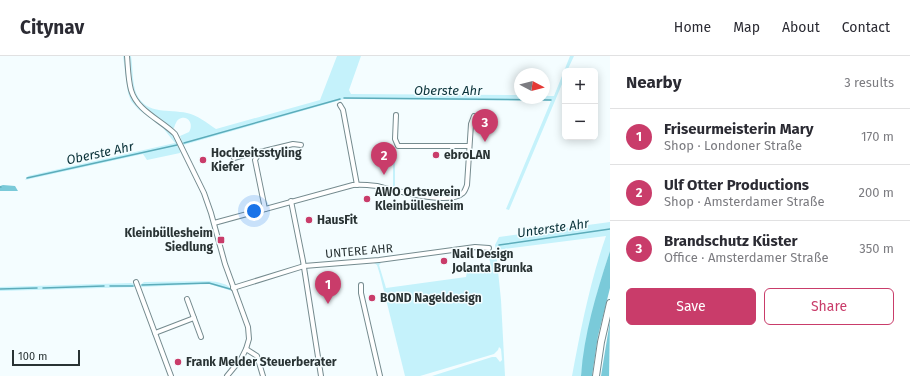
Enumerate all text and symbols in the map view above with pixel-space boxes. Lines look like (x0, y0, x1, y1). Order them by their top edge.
text: Citynav (20, 16, 84, 39)
text: Home (674, 19, 711, 36)
text: Map (733, 19, 760, 36)
text: About (782, 19, 820, 36)
text: Contact (842, 19, 890, 36)
north arrow (514, 68, 550, 104)
map controls (562, 68, 598, 140)
button: + (562, 68, 598, 104)
text: Nearby (626, 72, 681, 93)
text: 3 results (844, 75, 894, 90)
water label: Oberste Ahr (414, 83, 483, 98)
button: − (562, 104, 598, 140)
pin: 3 (472, 109, 498, 142)
text: Friseurmeisterin Mary (664, 120, 814, 138)
text: 1 (636, 129, 642, 144)
text: 170 m (861, 129, 894, 144)
water label: Oberste Ahr (65, 138, 136, 167)
text: Shop · Londoner Straße (664, 138, 802, 153)
pin: 2 (371, 142, 397, 175)
place label: Hochzeitsstyling Kiefer (211, 146, 302, 174)
place label: ebroLAN (444, 148, 490, 162)
marker: ebroLAN (431, 150, 441, 160)
marker: Hochzeitsstyling Kiefer (198, 155, 208, 165)
text: Ulf Otter Productions (664, 176, 809, 194)
place label: AWO Ortsverein Kleinbüllesheim (374, 185, 464, 213)
text: 2 (636, 185, 642, 200)
text: 200 m (858, 185, 894, 200)
marker: AWO Ortsverein Kleinbüllesheim (362, 194, 372, 204)
text: Shop · Amsterdamer Straße (664, 194, 825, 209)
your location (244, 201, 264, 221)
place label: HausFit (317, 213, 358, 227)
marker: HausFit (304, 215, 314, 225)
water label: Unterste Ahr (516, 215, 591, 240)
place label: Kleinbüllesheim Siedlung (124, 226, 213, 254)
text: Brandschutz Küster (664, 232, 797, 250)
marker: Kleinbüllesheim Siedlung (216, 235, 226, 245)
street label: UNTERE AHR (325, 241, 393, 261)
text: 3 (636, 241, 642, 256)
text: 350 m (859, 241, 894, 256)
place label: Nail Design Jolanta Brunka (451, 247, 533, 275)
text: Office · Amsterdamer Straße (664, 250, 829, 265)
marker: Nail Design Jolanta Brunka (439, 256, 449, 266)
pin: 1 (315, 271, 341, 304)
button: Save (626, 288, 756, 325)
button: Share (764, 288, 894, 325)
place label: BOND Nageldesign (380, 291, 482, 305)
marker: BOND Nageldesign (367, 293, 377, 303)
scale bar (12, 348, 80, 367)
text: 100 m (18, 350, 47, 363)
place label: Frank Melder Steuerberater (186, 355, 337, 369)
marker: Frank Melder Steuerberater (173, 357, 183, 367)

